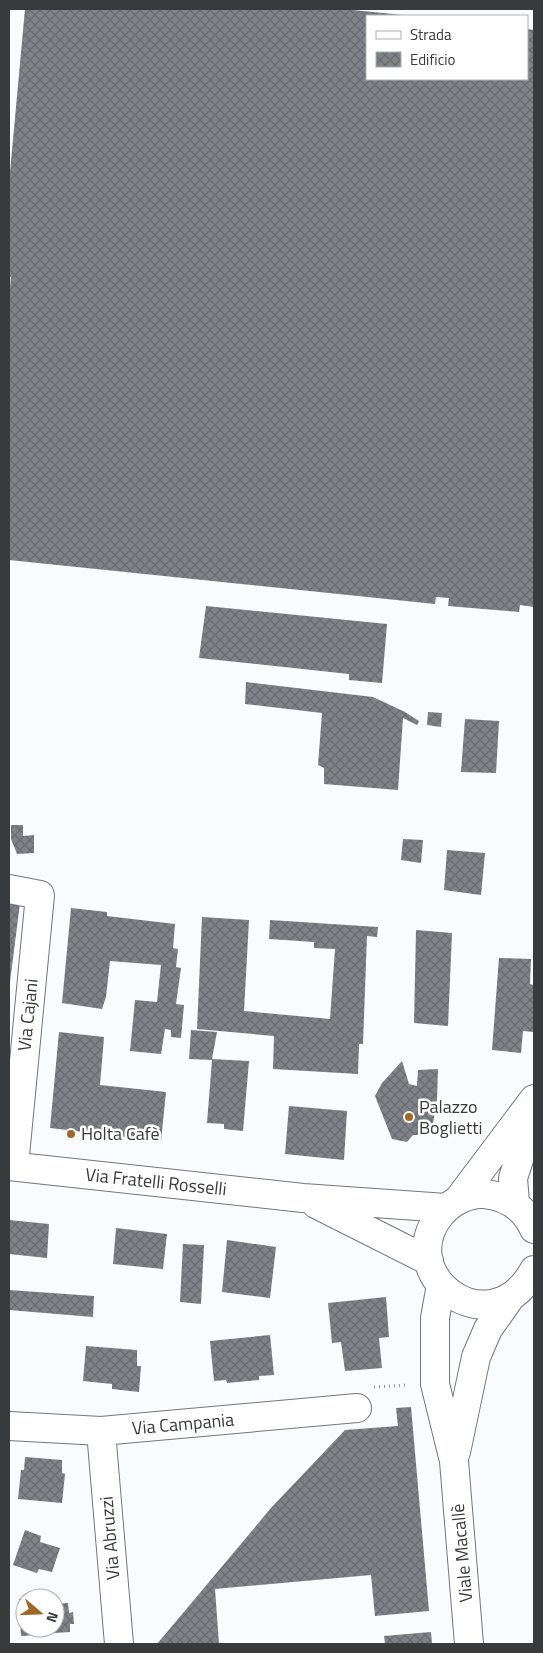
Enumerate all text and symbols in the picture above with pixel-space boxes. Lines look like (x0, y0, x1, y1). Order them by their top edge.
legend (366, 15, 528, 80)
text: Strada (410, 23, 452, 46)
text: Edificio (410, 48, 455, 71)
street label: Via Cajani (10, 977, 45, 1053)
place label: Palazzo Boglietti (419, 1093, 483, 1141)
marker: Palazzo Boglietti (403, 1111, 415, 1123)
place label: Holta Cafè (81, 1120, 160, 1147)
marker: Holta Cafè (65, 1128, 77, 1140)
street label: Via Fratelli Rosselli (84, 1161, 228, 1202)
street label: Via Campania (131, 1406, 235, 1441)
street label: Via Abruzzi (92, 1495, 127, 1581)
street label: Viale Macallè (444, 1503, 479, 1604)
north arrow (15, 1588, 65, 1638)
text: N (41, 1609, 64, 1625)

